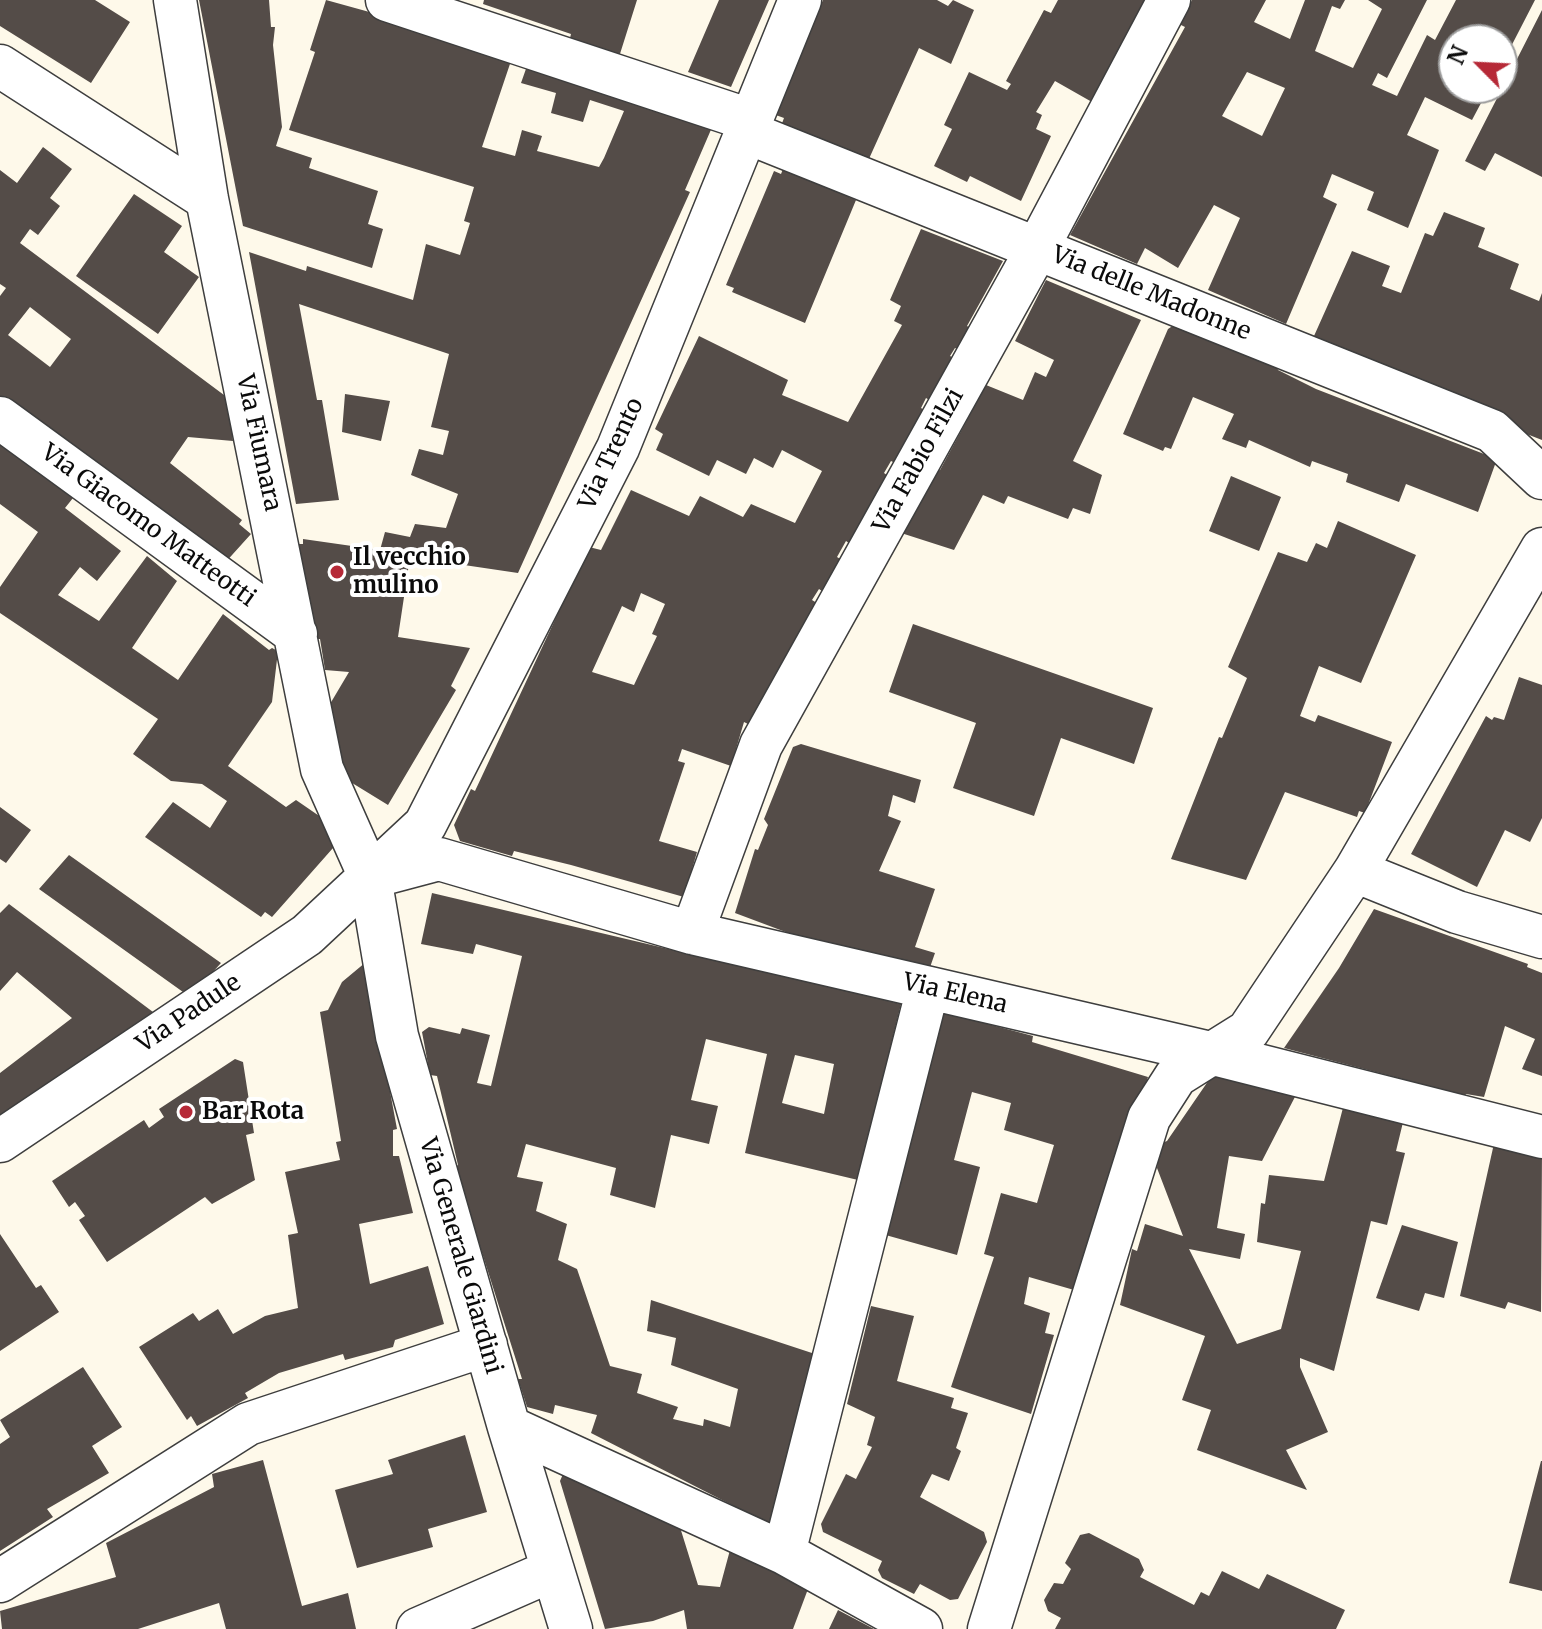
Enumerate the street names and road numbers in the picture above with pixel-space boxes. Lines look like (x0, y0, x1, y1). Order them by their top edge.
street label: Via delle Madonne (1047, 241, 1255, 347)
street label: Via Fiumara (229, 372, 287, 514)
street label: Via Fabio Filzi (867, 384, 971, 538)
street label: Via Trento (574, 394, 650, 514)
street label: Via Giacomo Matteotti (35, 439, 261, 613)
street label: Via Elena (900, 968, 1010, 1020)
street label: Via Padule (131, 969, 247, 1059)
street label: Via Generale Giardini (413, 1135, 507, 1377)

